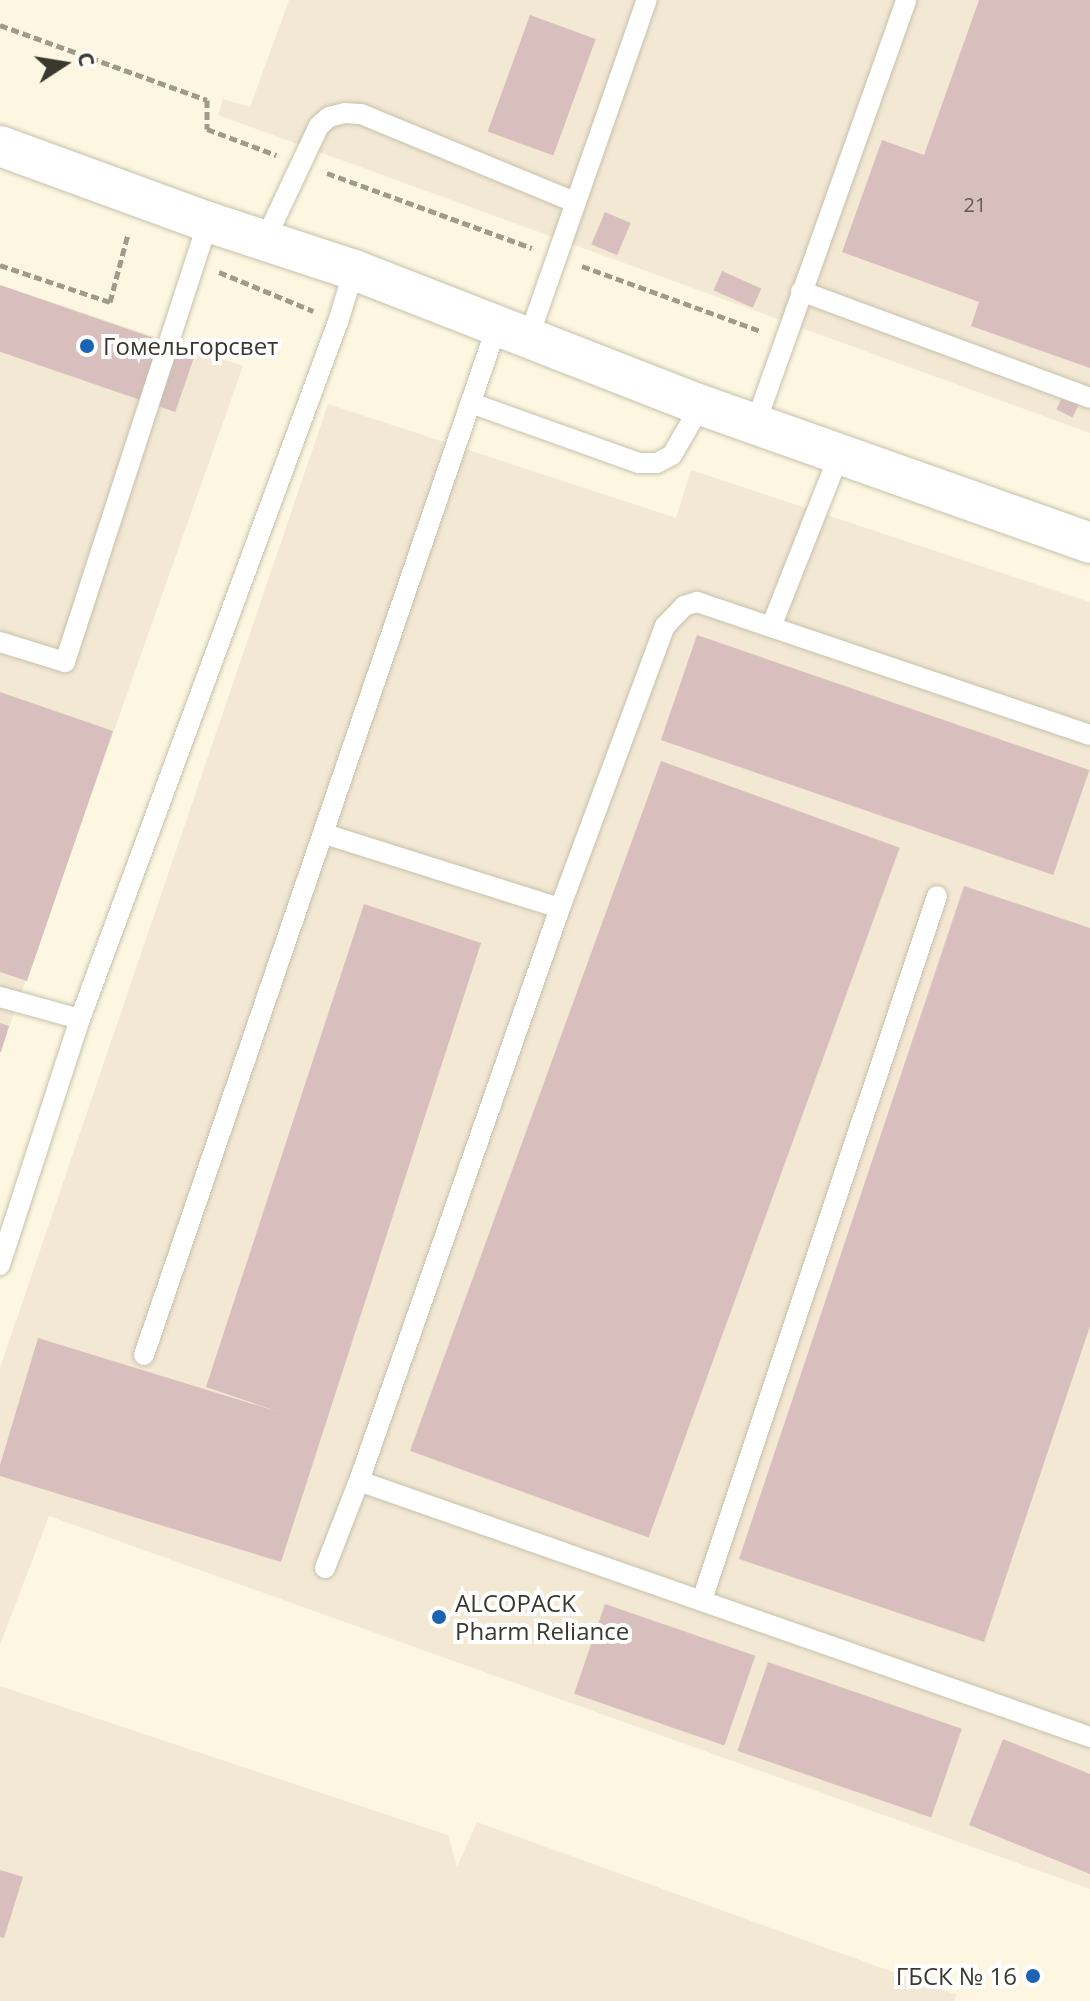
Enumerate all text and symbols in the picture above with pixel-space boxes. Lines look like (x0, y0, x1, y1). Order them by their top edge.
north arrow (24, 24, 104, 104)
text: С (71, 49, 104, 69)
house number: 21 (964, 192, 986, 216)
place label: Гомельгорсвет (103, 332, 278, 360)
marker: Гомельгорсвет (78, 337, 96, 355)
place label: ALCOPACK Pharm Reliance (455, 1589, 629, 1645)
marker: ALCOPACK Pharm Reliance (430, 1608, 448, 1626)
place label: ГБСК № 16 (896, 1962, 1017, 1990)
marker: ГБСК № 16 (1024, 1967, 1042, 1985)

